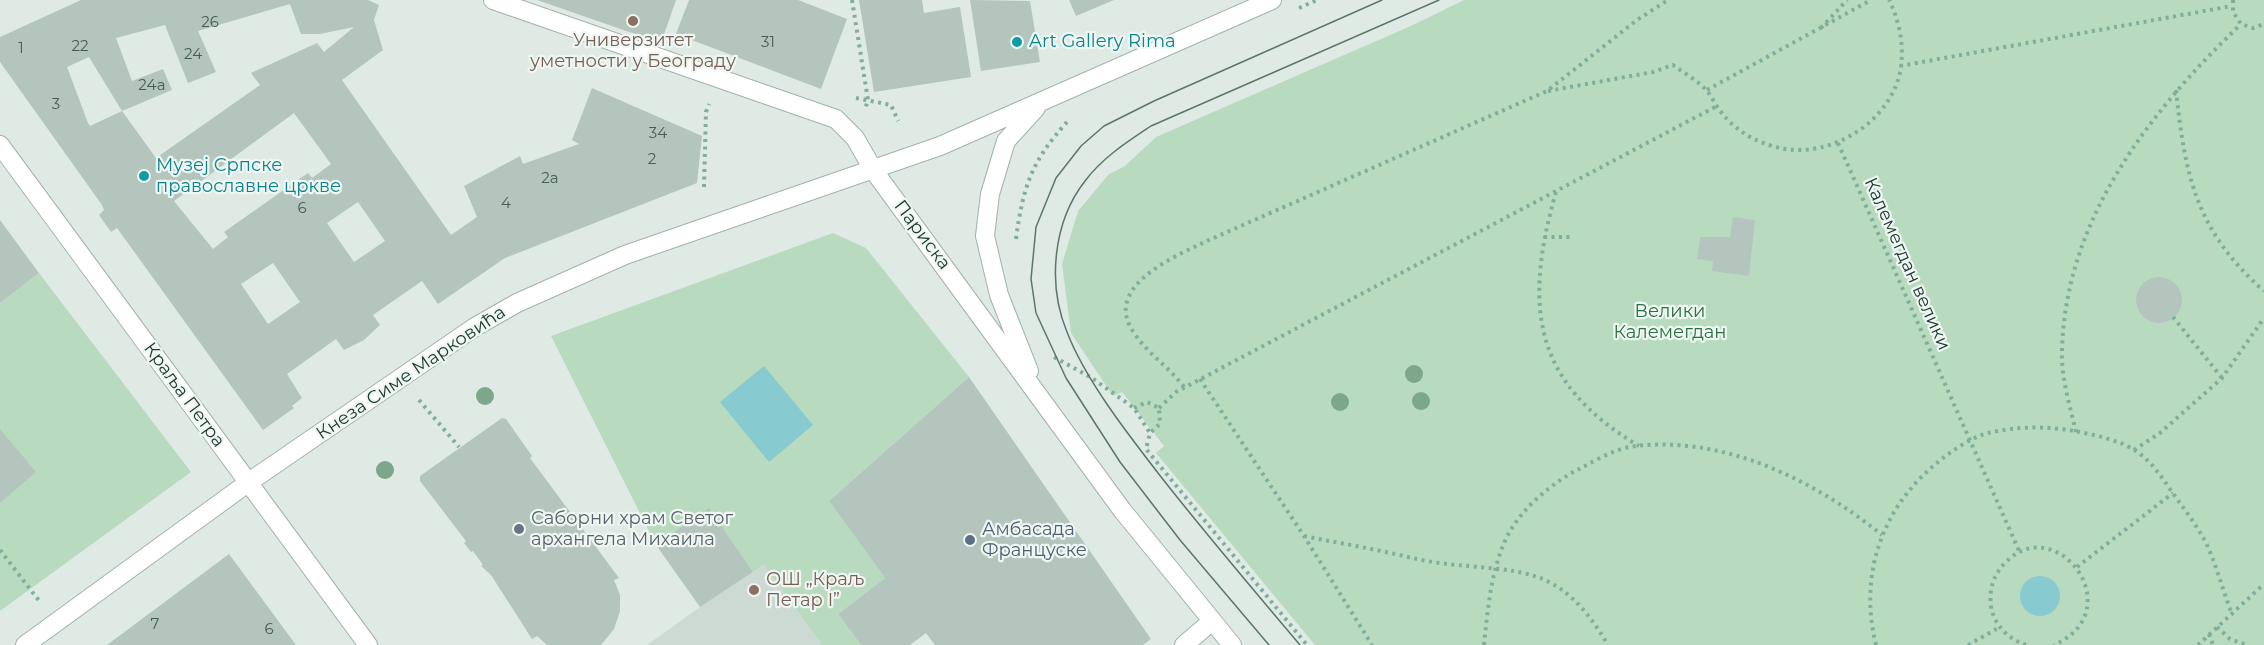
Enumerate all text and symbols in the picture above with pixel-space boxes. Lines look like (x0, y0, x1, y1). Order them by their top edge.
house number: 26 (201, 14, 219, 32)
marker: Универзитет уметности у Београду (626, 14, 640, 28)
place label: Универзитет уметности у Београду (530, 30, 736, 72)
place label: Art Gallery Rima (1029, 31, 1176, 53)
house number: 31 (761, 34, 775, 52)
marker: Art Gallery Rima (1010, 35, 1024, 49)
house number: 22 (71, 38, 89, 56)
house number: 1 (18, 40, 24, 58)
house number: 24 (184, 46, 202, 64)
house number: 24a (138, 77, 166, 95)
house number: 3 (52, 96, 60, 114)
house number: 34 (649, 125, 667, 143)
house number: 2 (648, 151, 656, 169)
place label: Музеј Српске православне цркве (156, 155, 341, 198)
marker: Музеј Српске православне цркве (137, 169, 151, 183)
house number: 2a (541, 170, 559, 188)
street label: Калемегдан велики (1859, 175, 1955, 353)
house number: 4 (501, 195, 511, 213)
street label: Париска (889, 196, 955, 274)
house number: 6 (297, 200, 307, 218)
park label: Велики Калемегдан (1613, 301, 1727, 344)
street label: Кнеза Симе Марковића (312, 302, 510, 444)
street label: Краља Петра (139, 339, 229, 451)
place label: Саборни храм Светог архангела Михаила (531, 508, 733, 550)
place label: Амбасада Француске (982, 519, 1087, 562)
marker: Саборни храм Светог архангела Михаила (512, 522, 526, 536)
marker: Амбасада Француске (963, 533, 977, 547)
place label: ОШ „Краљ Петар I” (766, 569, 864, 612)
marker: ОШ „Краљ Петар I” (747, 583, 761, 597)
house number: 7 (151, 616, 159, 634)
house number: 6 (264, 621, 274, 639)

